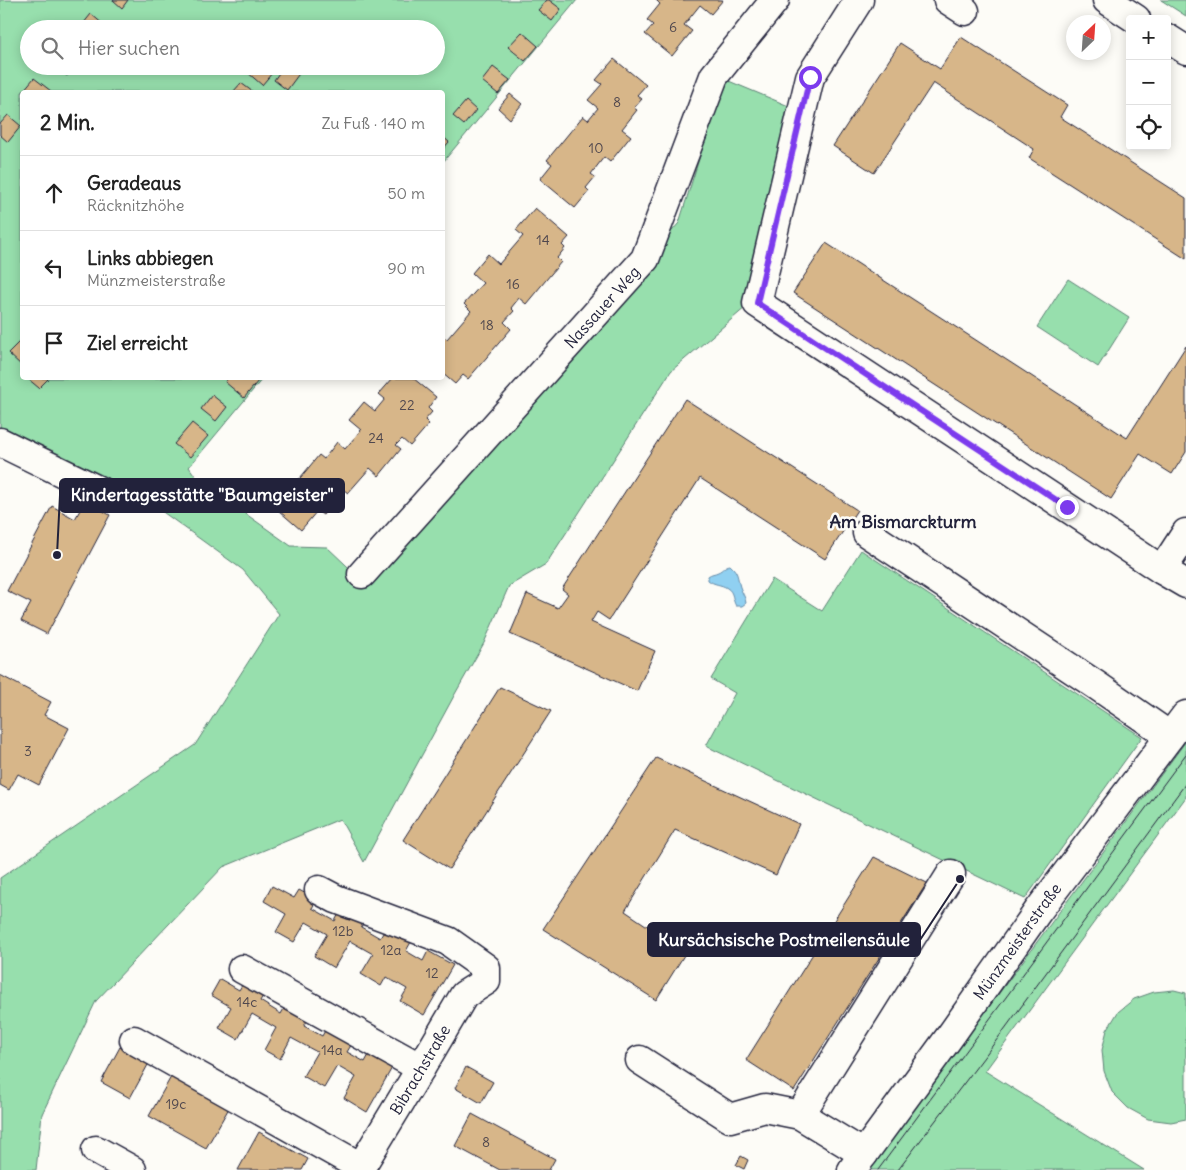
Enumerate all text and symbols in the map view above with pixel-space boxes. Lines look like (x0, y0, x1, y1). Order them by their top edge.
north arrow (1066, 15, 1111, 60)
map controls (1126, 15, 1171, 150)
button: + (1126, 15, 1171, 60)
house number: 6 (669, 18, 677, 36)
search box (20, 20, 445, 75)
icon: search (38, 34, 66, 62)
text: Hier suchen (78, 36, 180, 60)
button: − (1126, 60, 1171, 105)
route start (799, 66, 822, 89)
house number: 8 (613, 93, 621, 111)
button: locate (1126, 105, 1171, 150)
text: 2 Min. (40, 109, 95, 136)
text: Zu Fuß · 140 m (321, 113, 425, 133)
house number: 10 (589, 139, 603, 157)
text: Geradeaus (87, 171, 181, 195)
icon: ahead (40, 179, 68, 207)
text: 50 m (387, 183, 425, 203)
text: Räcknitzhöhe (87, 195, 184, 215)
house number: 14 (536, 231, 550, 249)
text: Links abbiegen (87, 246, 214, 270)
icon: left (40, 254, 68, 282)
text: 90 m (387, 258, 425, 278)
street label: Nassauer Weg (560, 262, 644, 352)
text: Münzmeisterstraße (87, 270, 226, 290)
house number: 16 (506, 275, 520, 293)
house number: 18 (480, 316, 494, 334)
icon: arrive (40, 329, 68, 357)
text: Ziel erreicht (87, 331, 188, 355)
house number: 22 (399, 396, 415, 414)
house number: 24 (368, 429, 384, 447)
callout: Kindertagesstätte "Baumgeister" (60, 479, 344, 512)
text: Kindertagesstätte "Baumgeister" (70, 483, 334, 506)
route end (1056, 496, 1079, 519)
district label: Am Bismarckturm (830, 510, 977, 533)
house number: 3 (24, 742, 32, 760)
street label: Münzmeisterstraße (969, 879, 1066, 1004)
house number: 12b (333, 922, 354, 940)
callout: Kursächsische Postmeilensäule (648, 923, 920, 956)
text: Kursächsische Postmeilensäule (658, 928, 910, 951)
house number: 12a (380, 941, 402, 959)
house number: 12 (425, 964, 439, 982)
house number: 14c (237, 993, 257, 1011)
street label: Bibrachstraße (385, 1021, 454, 1118)
house number: 14a (321, 1041, 343, 1059)
house number: 19c (166, 1095, 186, 1113)
house number: 8 (482, 1133, 490, 1151)

